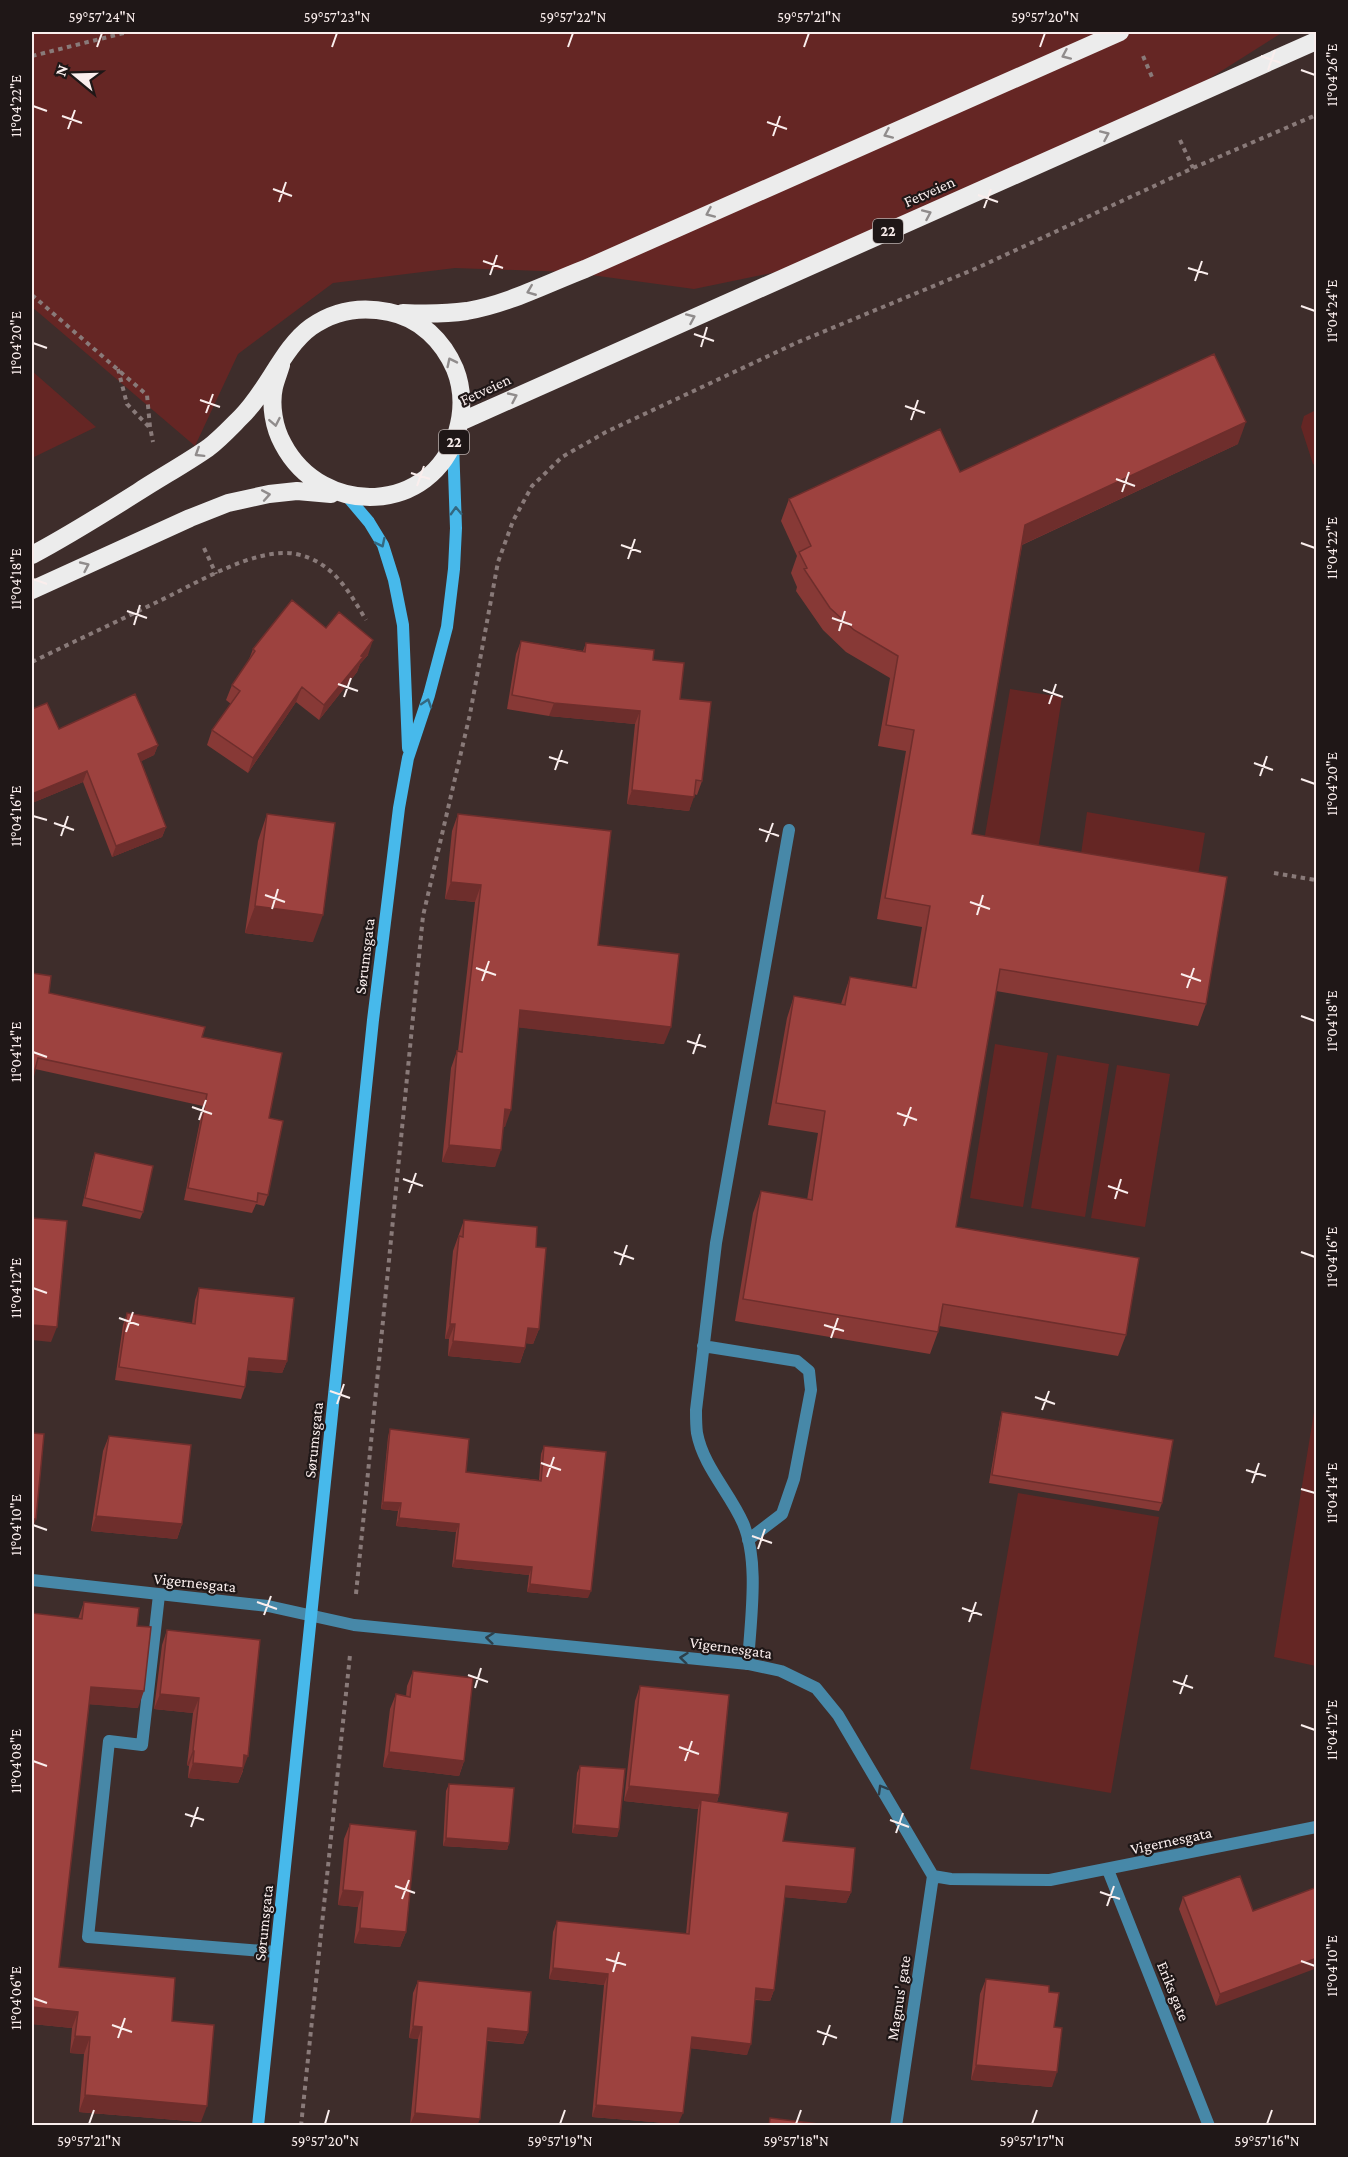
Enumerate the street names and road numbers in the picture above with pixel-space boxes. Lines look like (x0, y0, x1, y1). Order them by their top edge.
street label: Fetveien (901, 173, 958, 210)
road number: 22 (873, 219, 903, 243)
street label: Fetveien (457, 370, 514, 409)
road number: 22 (439, 430, 469, 454)
street label: Sørumsgata (351, 917, 379, 995)
street label: Sørumsgata (301, 1401, 327, 1479)
street label: Vigernesgata (153, 1570, 238, 1596)
street label: Vigernesgata (688, 1633, 774, 1663)
street label: Vigernesgata (1129, 1823, 1214, 1858)
street label: Sørumsgata (251, 1884, 277, 1962)
street label: Magnus' gate (883, 1954, 915, 2042)
street label: Eriks gate (1153, 1959, 1193, 2024)

